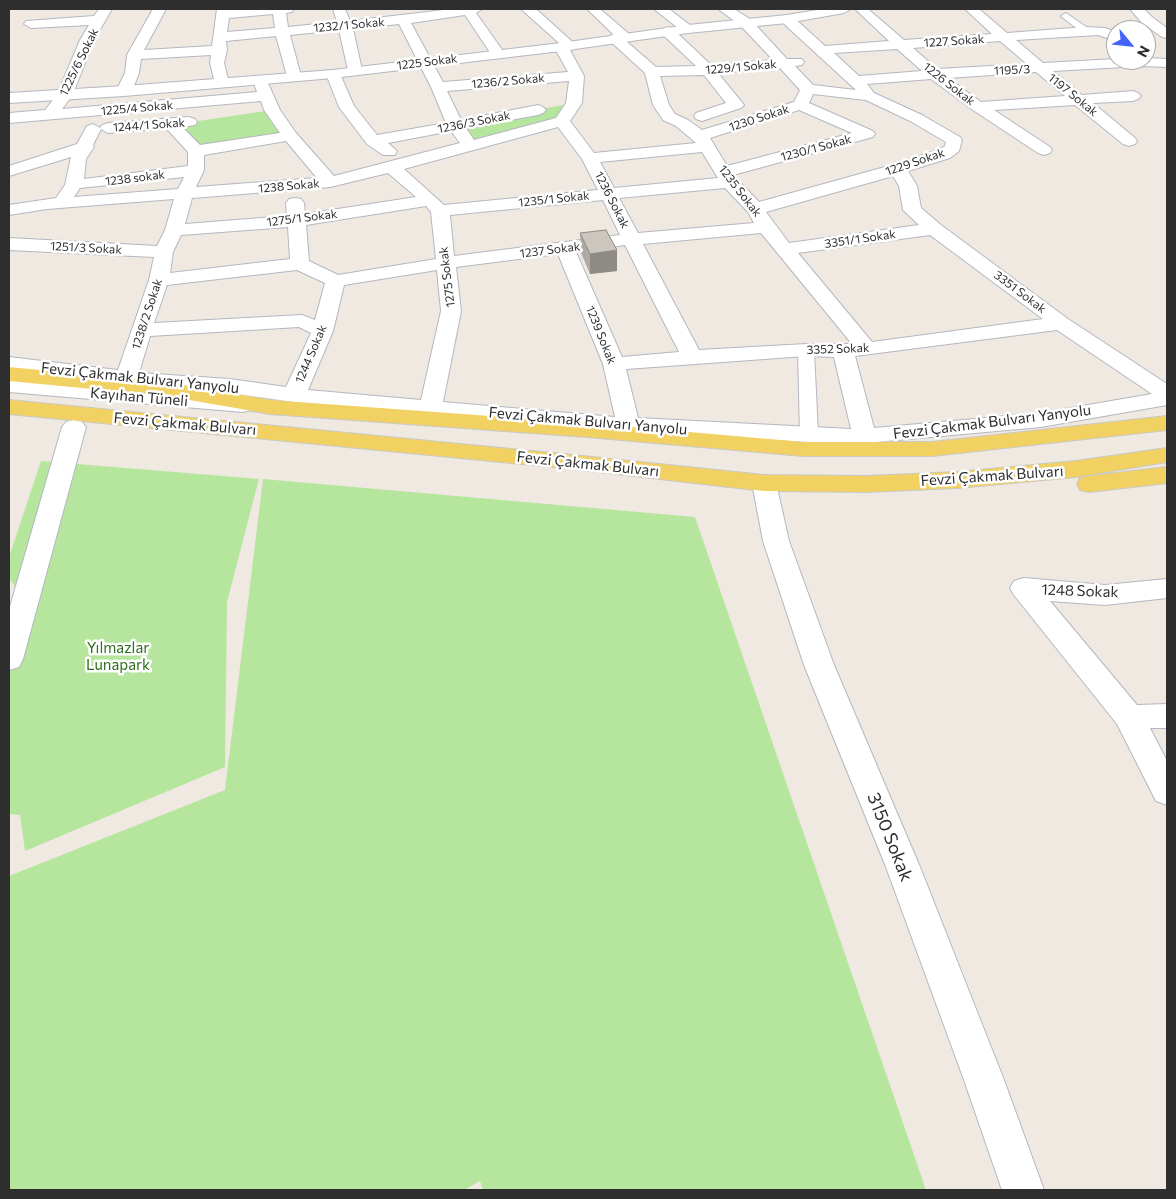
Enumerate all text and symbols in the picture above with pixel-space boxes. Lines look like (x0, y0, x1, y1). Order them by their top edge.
street label: 1232/1 Sokak (313, 15, 385, 35)
north arrow (1106, 20, 1156, 70)
street label: 1225/6 Sokak (56, 26, 102, 98)
street label: 1227 Sokak (923, 32, 985, 50)
text: N (1134, 43, 1154, 60)
street label: 1225 Sokak (396, 51, 458, 73)
street label: 1229/1 Sokak (705, 57, 777, 77)
street label: 1226 Sokak (920, 59, 978, 109)
street label: 1195/3 (993, 62, 1031, 78)
street label: 1236/2 Sokak (471, 71, 545, 91)
street label: 1197 Sokak (1045, 71, 1101, 119)
street label: 1225/4 Sokak (100, 98, 174, 118)
street label: 1230 Sokak (727, 102, 791, 134)
street label: 1236/3 Sokak (436, 108, 512, 136)
street label: 1244/1 Sokak (112, 115, 186, 135)
street label: 1230/1 Sokak (779, 132, 853, 164)
street label: 1229 Sokak (884, 145, 946, 179)
street label: 1235 Sokak (715, 162, 765, 220)
street label: 1238 sokak (104, 167, 166, 189)
street label: 1236 Sokak (592, 169, 632, 231)
street label: 1238 Sokak (258, 176, 320, 196)
street label: 1235/1 Sokak (518, 188, 590, 210)
street label: 1275/1 Sokak (266, 207, 338, 229)
street label: 3351/1 Sokak (823, 227, 897, 251)
street label: 1251/3 Sokak (50, 239, 122, 257)
street label: 1237 Sokak (519, 239, 581, 261)
street label: 1275 Sokak (436, 246, 458, 308)
street label: 3351 Sokak (991, 268, 1049, 316)
street label: 1238/2 Sokak (129, 277, 165, 351)
street label: 1239 Sokak (583, 304, 619, 366)
street label: 1244 Sokak (292, 323, 330, 385)
street label: 3352 Sokak (806, 341, 870, 357)
street label: Fevzi Çakmak Bulvarı Yanyolu (40, 359, 240, 397)
street label: Kayıhan Tüneli (89, 384, 189, 410)
street label: Fevzi Çakmak Bulvarı Yanyolu (892, 401, 1092, 443)
street label: Fevzi Çakmak Bulvarı Yanyolu (488, 403, 688, 439)
street label: Fevzi Çakmak Bulvarı (113, 409, 257, 439)
street label: Fevzi Çakmak Bulvarı (516, 448, 660, 480)
street label: Fevzi Çakmak Bulvarı (920, 462, 1064, 490)
street label: 1248 Sokak (1041, 581, 1119, 601)
park label: Yılmazlar Lunapark (86, 639, 150, 674)
street label: 3150 Sokak (862, 789, 918, 885)

